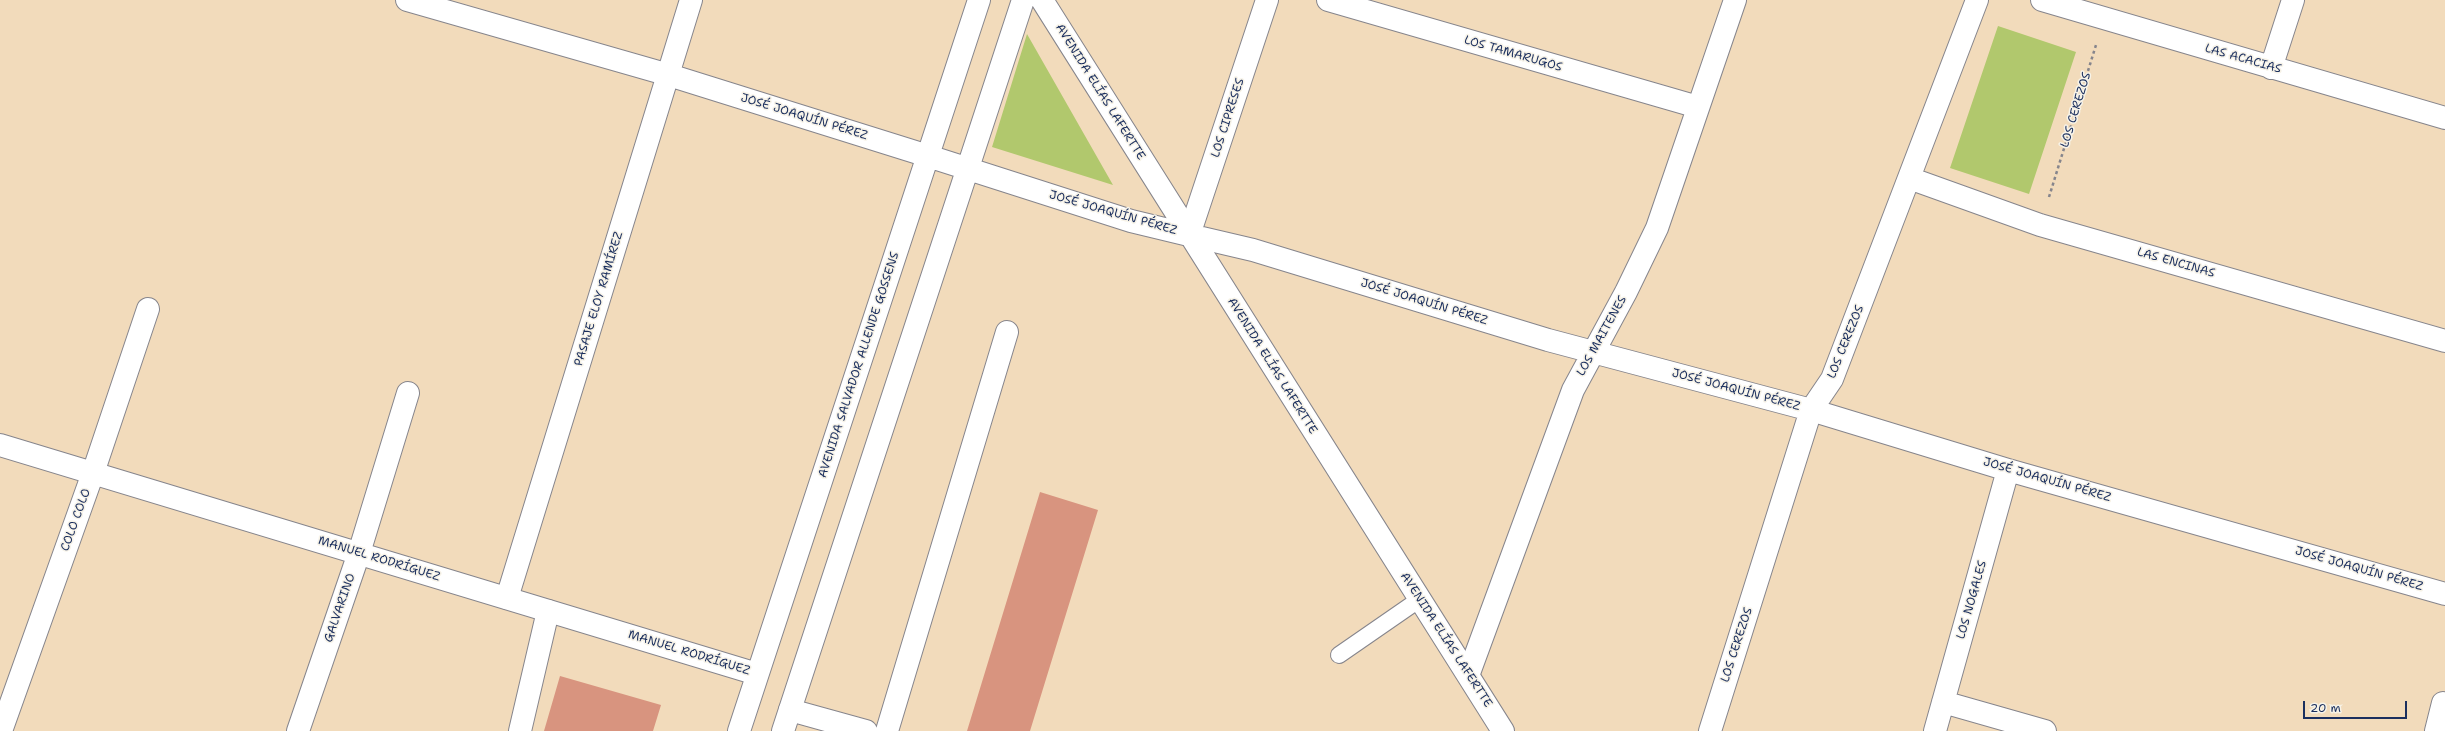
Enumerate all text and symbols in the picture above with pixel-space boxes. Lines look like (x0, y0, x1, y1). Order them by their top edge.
street label: AVENIDA ELÍAS LAFERTTE (1052, 21, 1148, 163)
street label: LOS TAMARUGOS (1462, 33, 1564, 75)
street label: LAS ACACIAS (2203, 41, 2283, 77)
street label: LOS CEREZOS (2058, 71, 2094, 149)
street label: LOS CIPRESES (1208, 77, 1248, 159)
street label: JOSÉ JOAQUÍN PÉREZ (739, 91, 869, 143)
street label: JOSÉ JOAQUÍN PÉREZ (1047, 188, 1179, 238)
street label: PASAJE ELOY RAMÍREZ (572, 230, 626, 368)
street label: LAS ENCINAS (2135, 245, 2217, 281)
street label: AVENIDA SALVADOR ALLENDE GOSSENS (816, 250, 902, 480)
street label: JOSÉ JOAQUÍN PÉREZ (1359, 276, 1489, 328)
street label: LOS MAITENES (1574, 293, 1630, 379)
street label: AVENIDA ELÍAS LAFERTTE (1224, 295, 1320, 437)
street label: LOS CEREZOS (1825, 303, 1867, 381)
street label: JOSÉ JOAQUÍN PÉREZ (1670, 366, 1802, 414)
street label: JOSÉ JOAQUÍN PÉREZ (1981, 455, 2113, 505)
street label: COLO COLO (58, 487, 94, 553)
street label: MANUEL RODRÍGUEZ (316, 534, 442, 584)
street label: JOSÉ JOAQUÍN PÉREZ (2293, 544, 2425, 594)
street label: LOS NOGALES (1954, 559, 1990, 641)
street label: AVENIDA ELÍAS LAFERTTE (1397, 570, 1495, 710)
street label: GALVARINO (321, 572, 359, 644)
street label: LOS CEREZOS (1718, 606, 1756, 684)
street label: MANUEL RODRÍGUEZ (626, 628, 752, 678)
scale bar (2305, 693, 2409, 719)
text: 20 m (2310, 700, 2341, 716)

